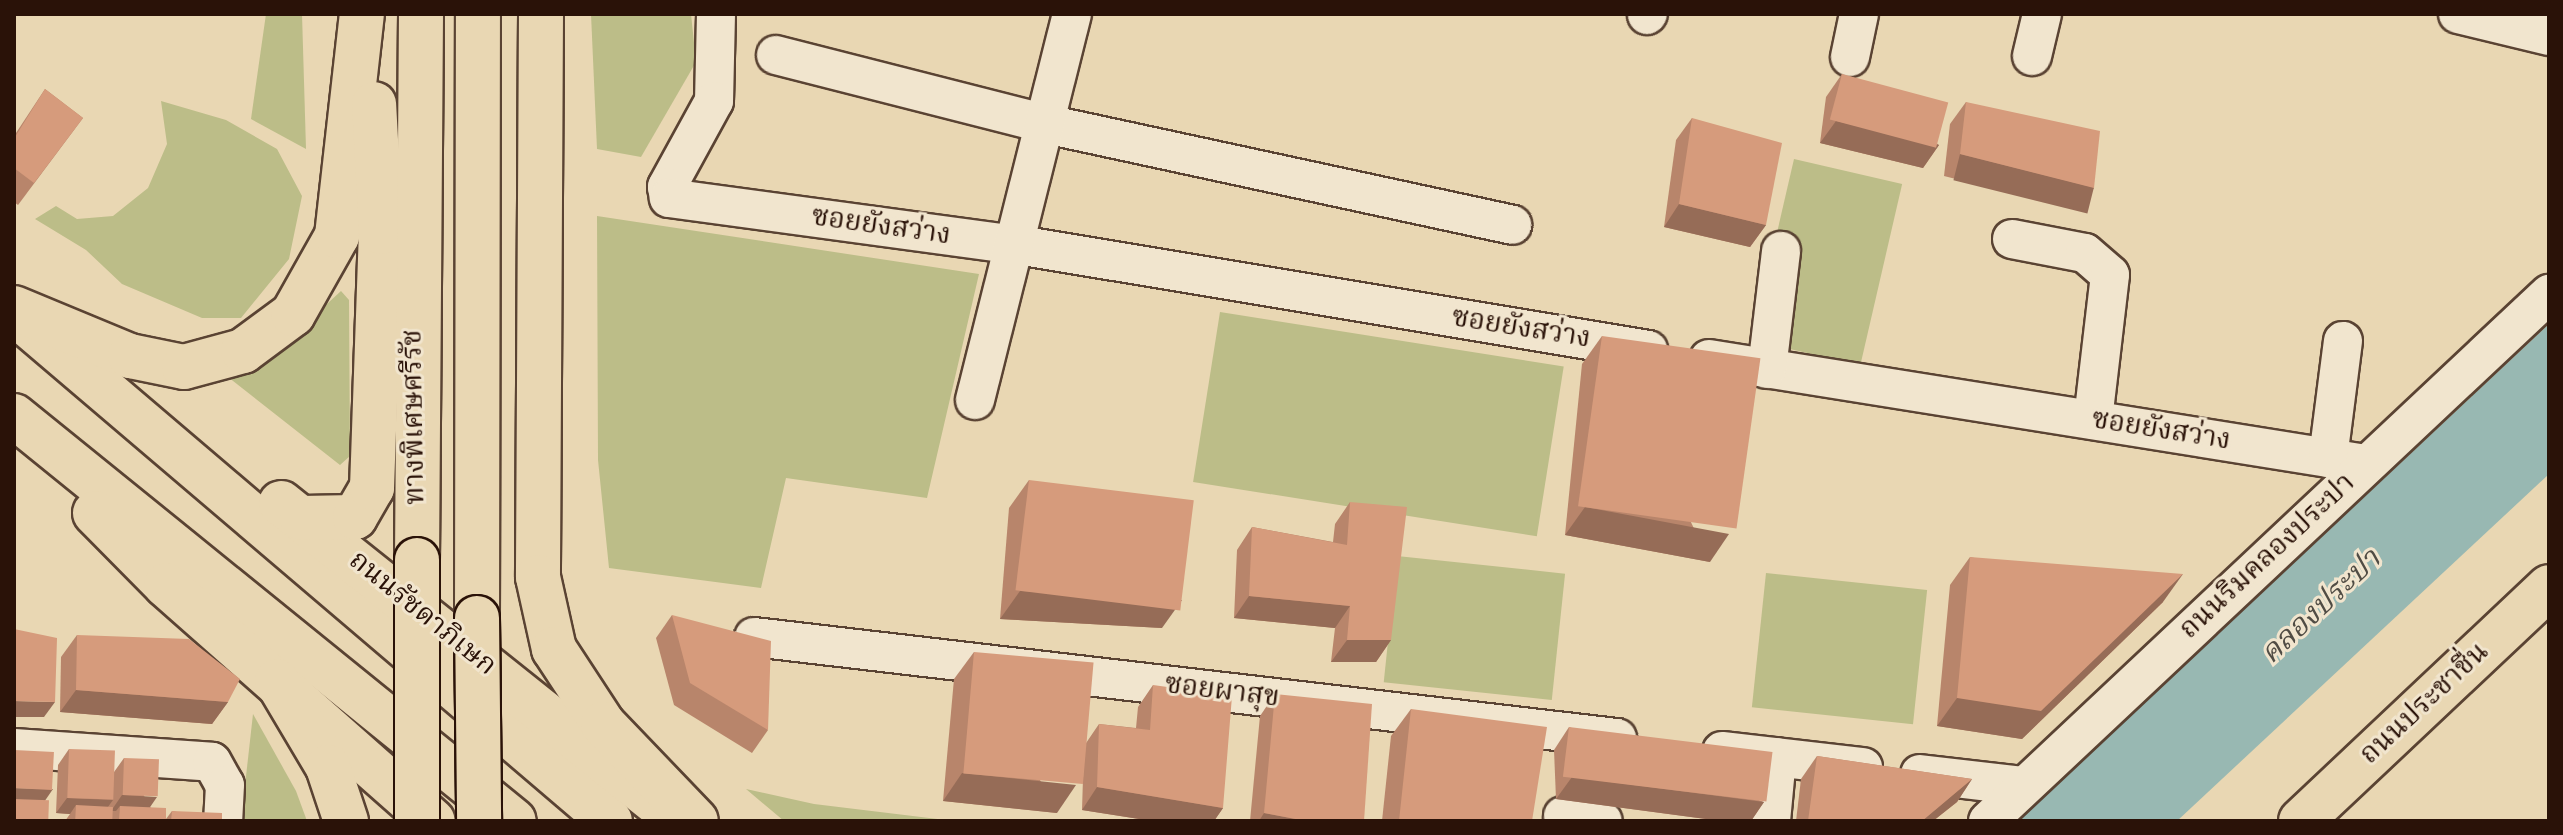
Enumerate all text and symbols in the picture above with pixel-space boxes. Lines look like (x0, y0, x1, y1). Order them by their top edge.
street label: ซอยยังสว่าง (809, 201, 953, 253)
street label: ซอยยังสว่าง (1449, 301, 1593, 357)
street label: ทางพิเศษศรีรัช (397, 329, 433, 505)
street label: ซอยยังสว่าง (2089, 403, 2233, 459)
street label: ถนนริมคลองประปา (2173, 467, 2363, 647)
water label: คลองประปา (2254, 543, 2390, 673)
street label: ถนนรัชดาภิเษก (342, 544, 502, 684)
street label: ถนนประชาชื่น (2354, 636, 2496, 772)
street label: ซอยผาสุข (1163, 668, 1281, 716)

